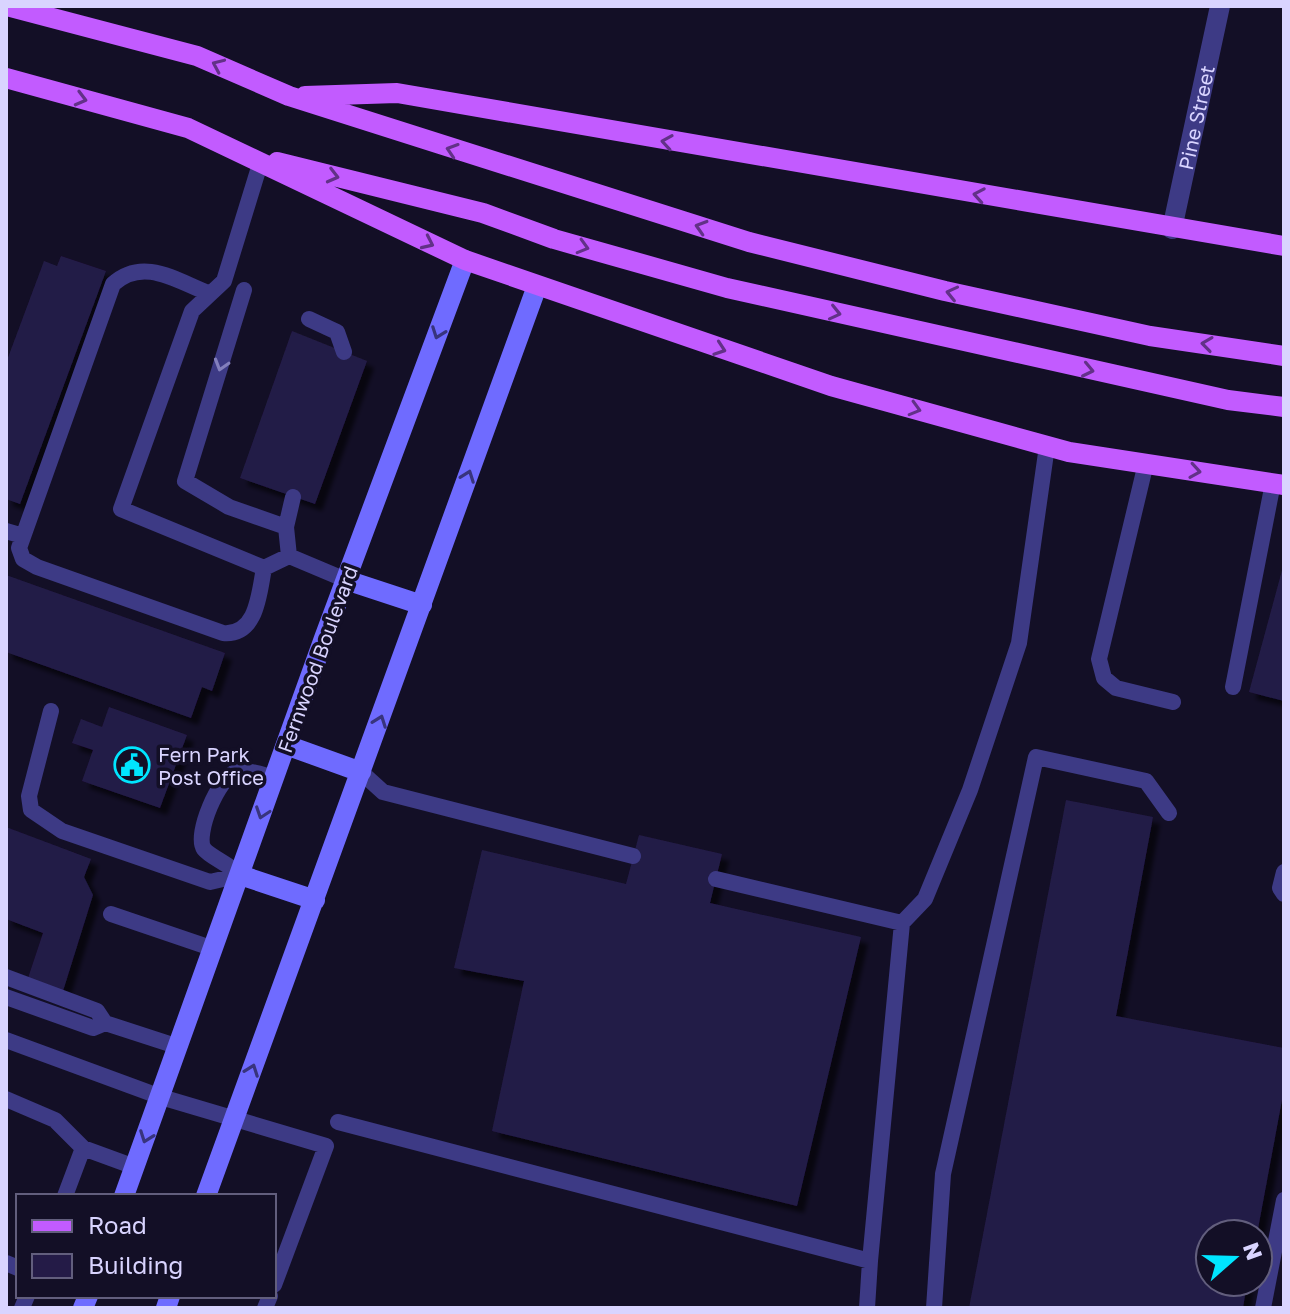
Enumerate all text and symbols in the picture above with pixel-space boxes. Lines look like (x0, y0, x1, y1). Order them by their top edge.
one-way arrow (211, 59, 226, 75)
street label: Pine Street (1173, 63, 1219, 172)
one-way arrow (74, 89, 88, 106)
one-way arrow (661, 134, 674, 151)
one-way arrow (446, 143, 460, 159)
one-way arrow (326, 167, 340, 184)
one-way arrow (972, 188, 986, 205)
one-way arrow (694, 220, 708, 236)
one-way arrow (420, 233, 435, 249)
one-way arrow (576, 238, 590, 254)
one-way arrow (946, 285, 959, 302)
one-way arrow (827, 304, 841, 321)
one-way arrow (431, 325, 448, 339)
one-way arrow (1200, 337, 1214, 354)
one-way arrow (712, 339, 726, 355)
one-way arrow (214, 358, 230, 371)
one-way arrow (1081, 361, 1095, 378)
one-way arrow (907, 400, 921, 416)
one-way arrow (1189, 462, 1202, 479)
one-way arrow (459, 470, 475, 484)
street label: Fernwood Boulevard (272, 562, 362, 756)
one-way arrow (370, 715, 387, 729)
place label: Fern Park Post Office (158, 742, 264, 789)
public building icon: Fern Park Post Office (113, 746, 151, 784)
one-way arrow (255, 806, 271, 820)
one-way arrow (243, 1064, 259, 1078)
one-way arrow (139, 1129, 156, 1143)
legend (16, 1194, 276, 1298)
text: Road (88, 1210, 147, 1239)
north arrow (1194, 1218, 1274, 1298)
text: N (1238, 1239, 1269, 1263)
text: Building (88, 1250, 183, 1279)

